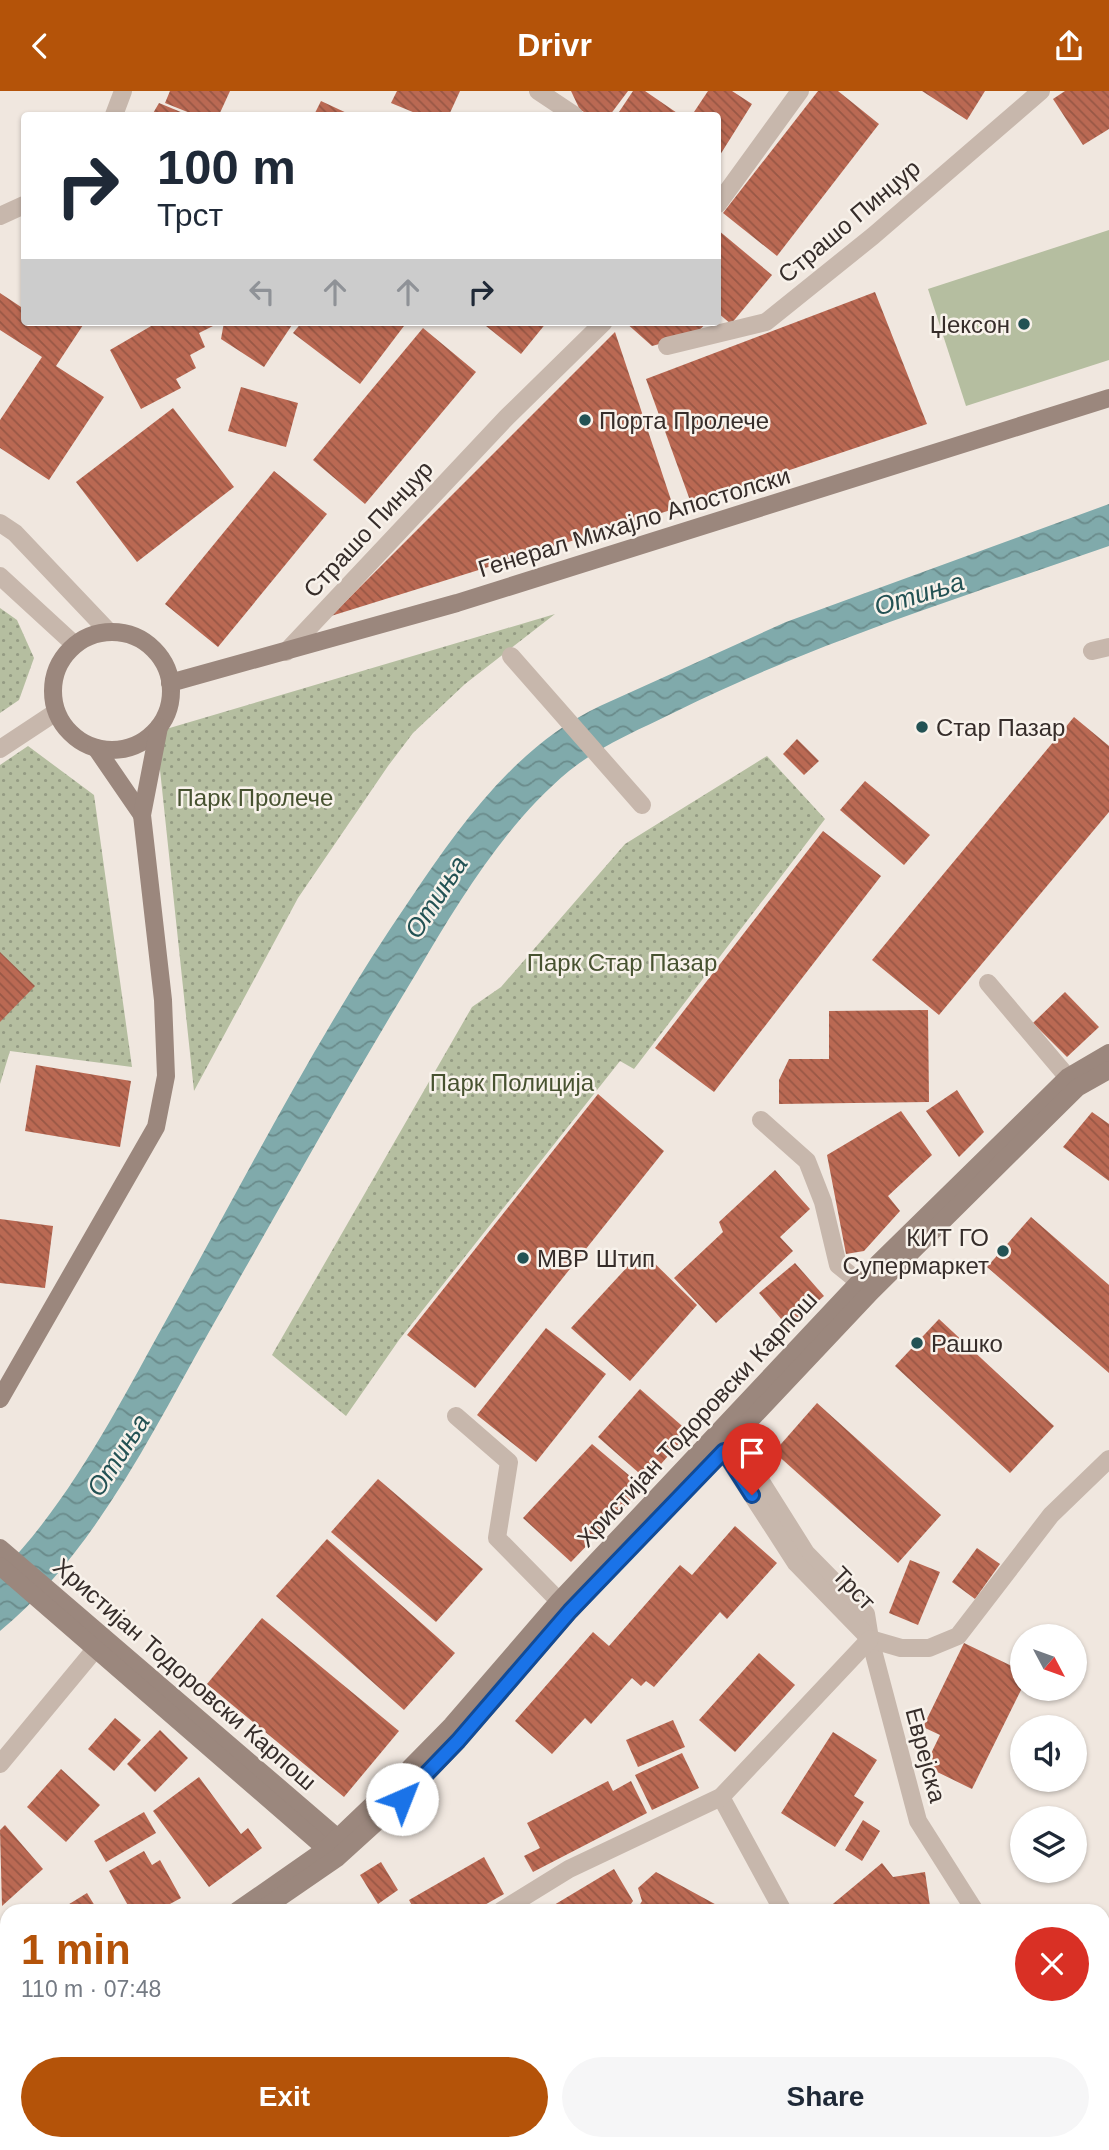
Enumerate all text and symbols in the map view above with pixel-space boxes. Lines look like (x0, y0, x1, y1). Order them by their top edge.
icon: back (21, 27, 59, 65)
text: Drivr (517, 27, 592, 63)
icon: share (1050, 27, 1088, 65)
icon: right (42, 140, 133, 231)
text: 100 m (157, 140, 296, 194)
street label: Страшо Пинџур (773, 154, 925, 288)
text: Трст (157, 197, 223, 233)
icon: left (243, 273, 281, 311)
icon: ahead (316, 273, 354, 311)
icon: ahead (389, 273, 427, 311)
icon: right (462, 273, 500, 311)
place label: Џексон (930, 311, 1010, 338)
marker: Џексон (1016, 316, 1032, 332)
place label: Порта Пролече (599, 407, 769, 434)
marker: Порта Пролече (577, 412, 593, 428)
street label: Страшо Пинџур (298, 455, 438, 603)
street label: Генерал Михајло Апостолски (475, 462, 793, 582)
water label: Отиња (870, 566, 968, 622)
place label: Стар Пазар (936, 714, 1065, 741)
marker: Стар Пазар (914, 719, 930, 735)
park label: Парк Пролече (177, 784, 333, 811)
water label: Отиња (398, 850, 474, 944)
park label: Парк Стар Пазар (527, 949, 717, 976)
park label: Парк Полиција (430, 1069, 595, 1096)
place label: КИТ ГО Супермаркет (842, 1224, 989, 1279)
marker: КИТ ГО Супермаркет (995, 1243, 1011, 1259)
place label: МВР Штип (537, 1245, 655, 1272)
marker: МВР Штип (515, 1250, 531, 1266)
street label: Христијан Тодоровски Карпош (572, 1286, 822, 1552)
place label: Рашко (931, 1330, 1003, 1357)
marker: Рашко (909, 1335, 925, 1351)
water label: Отиња (80, 1408, 156, 1502)
pin (722, 1423, 782, 1495)
icon: arrive (733, 1434, 771, 1472)
street label: Христијан Тодоровски Карпош (48, 1553, 322, 1795)
street label: Трст (827, 1561, 881, 1615)
north arrow (1010, 1624, 1087, 1701)
map controls (1010, 1624, 1087, 1883)
street label: Еврејска (900, 1705, 952, 1806)
button: sound (1010, 1715, 1087, 1792)
position arrow (365, 1762, 439, 1836)
button: layers (1010, 1806, 1087, 1883)
text: 1 min (21, 1926, 131, 1973)
button: close (1015, 1927, 1089, 2001)
text: 110 m · 07:48 (21, 1976, 161, 2002)
button: Exit (21, 2057, 548, 2137)
button: Share (562, 2057, 1089, 2137)

